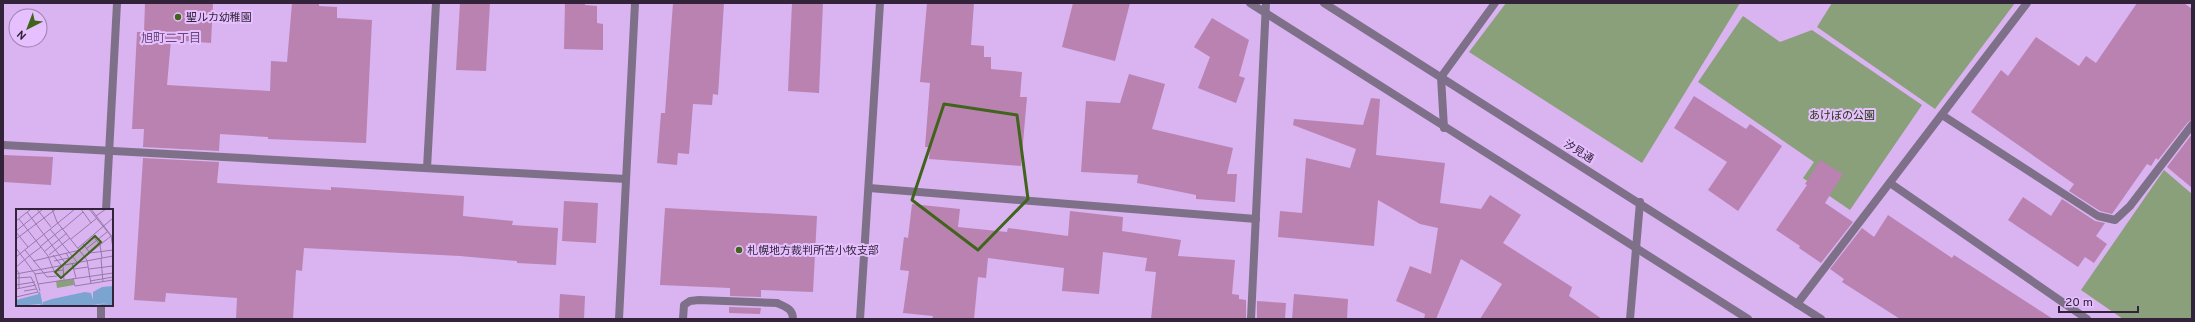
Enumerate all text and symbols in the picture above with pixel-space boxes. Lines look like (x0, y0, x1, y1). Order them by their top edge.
north arrow (8, 8, 48, 48)
place label: 聖ルカ幼稚園 (186, 11, 252, 25)
marker: 聖ルカ幼稚園 (173, 12, 183, 22)
text: N (14, 27, 30, 43)
district label: 旭町二丁目 (141, 31, 201, 47)
park label: あけぼの公園 (1809, 109, 1875, 123)
street label: 汐見通 (1561, 137, 1596, 167)
inset map (16, 209, 113, 306)
place label: 札幌地方裁判所苫小牧支部 (747, 244, 879, 258)
marker: 札幌地方裁判所苫小牧支部 (734, 245, 744, 255)
scale bar (2059, 288, 2138, 314)
text: 20 m (2065, 295, 2093, 311)

